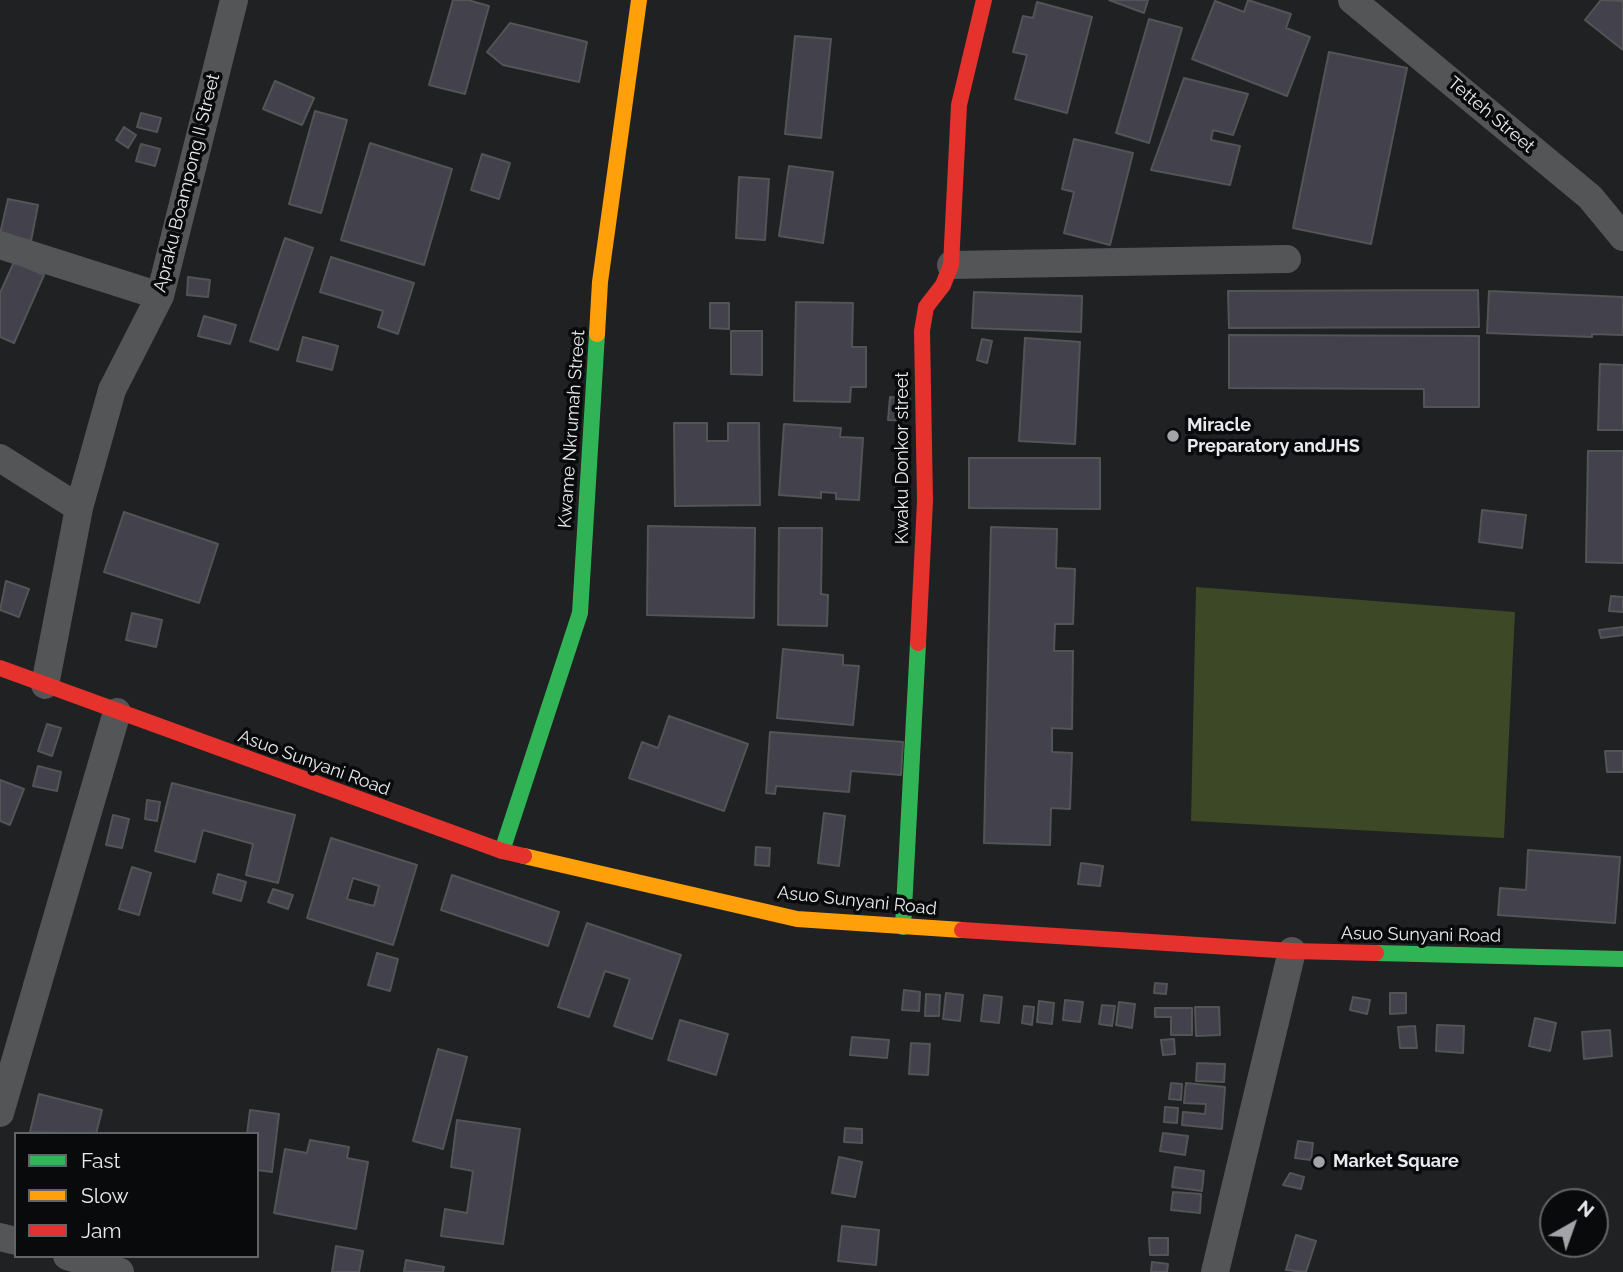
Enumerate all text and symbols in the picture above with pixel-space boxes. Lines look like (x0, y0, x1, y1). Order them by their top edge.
street label: Apraku Boampong II Street (149, 71, 225, 295)
street label: Tetteh Street (1443, 72, 1539, 158)
street label: Kwame Nkrumah Street (554, 329, 590, 529)
street label: Kwaku Donkor street (892, 372, 914, 544)
place label: Miracle Preparatory andJHS (1187, 415, 1360, 458)
marker: Miracle Preparatory andJHS (1165, 428, 1181, 444)
street label: Asuo Sunyani Road (235, 725, 393, 801)
street label: Asuo Sunyani Road (776, 882, 938, 920)
street label: Asuo Sunyani Road (1341, 923, 1501, 947)
legend (14, 1132, 259, 1258)
text: Fast (81, 1148, 121, 1173)
place label: Market Square (1333, 1151, 1459, 1173)
marker: Market Square (1311, 1154, 1327, 1170)
text: Slow (81, 1183, 129, 1208)
north arrow (1539, 1188, 1609, 1258)
text: N (1574, 1195, 1599, 1222)
text: Jam (81, 1218, 122, 1243)

